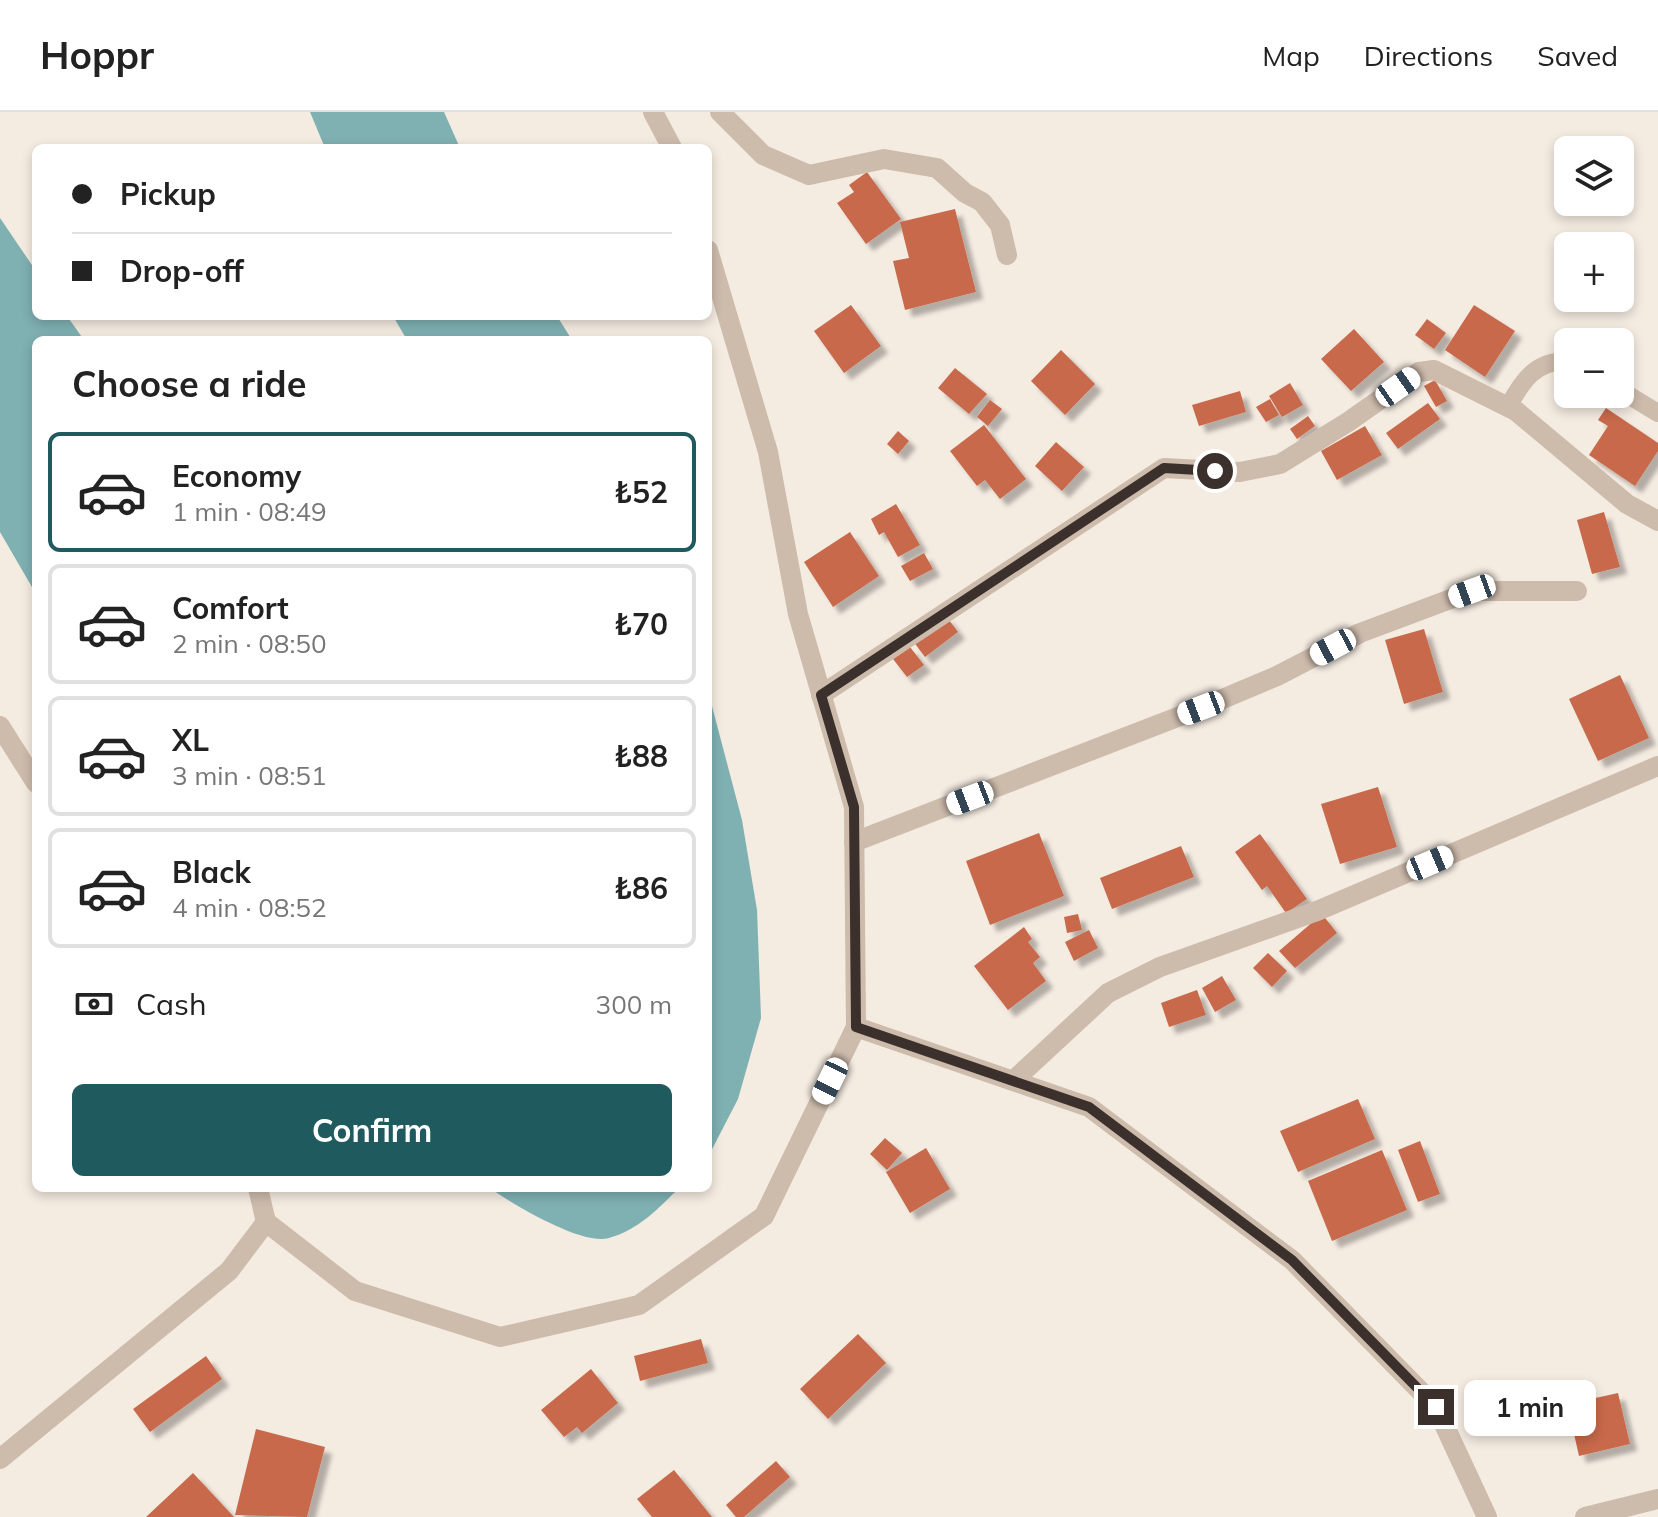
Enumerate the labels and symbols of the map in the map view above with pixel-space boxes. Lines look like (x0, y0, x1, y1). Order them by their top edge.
car (1371, 363, 1425, 411)
route start (1197, 453, 1233, 489)
car (1445, 572, 1499, 610)
car (1306, 625, 1360, 669)
car (1174, 688, 1228, 728)
car (943, 778, 997, 818)
car (1403, 843, 1457, 883)
car (809, 1054, 851, 1108)
callout: 1 min (1464, 1379, 1596, 1435)
route end (1418, 1389, 1454, 1425)

